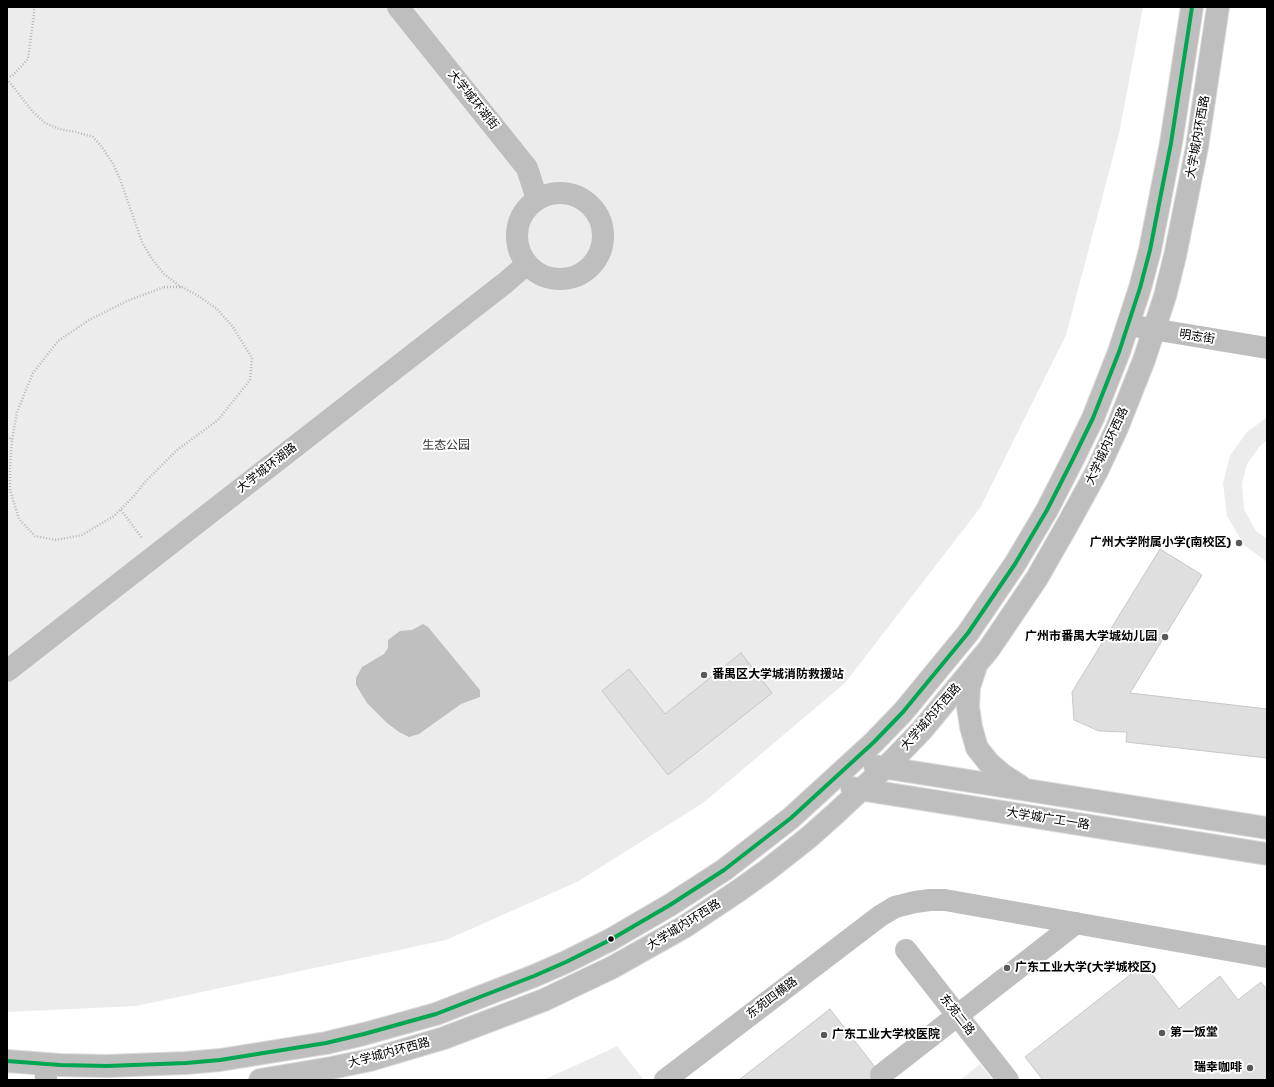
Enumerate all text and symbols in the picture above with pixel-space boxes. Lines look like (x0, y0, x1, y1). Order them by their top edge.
street label: 大学城环湖街 (445, 67, 501, 133)
street label: 大学城内环西路 (1184, 94, 1212, 180)
street label: 明志街 (1178, 327, 1216, 347)
street label: 大学城内环西路 (1083, 405, 1131, 487)
park label: 生态公园 (422, 439, 470, 453)
street label: 大学城环湖路 (234, 440, 300, 496)
place label: 广州大学附属小学(南校区) (1090, 536, 1231, 550)
marker: 广州大学附属小学(南校区) (1234, 538, 1244, 548)
place label: 广州市番禺大学城幼儿园 (1025, 630, 1157, 644)
marker: 广州市番禺大学城幼儿园 (1160, 632, 1170, 642)
place label: 番禺区大学城消防救援站 (712, 668, 844, 682)
marker: 番禺区大学城消防救援站 (699, 670, 709, 680)
street label: 大学城内环西路 (898, 681, 964, 753)
street label: 大学城广工一路 (1005, 805, 1091, 833)
street label: 大学城内环西路 (645, 897, 723, 953)
unlabelled marker (606, 934, 616, 944)
place label: 广东工业大学(大学城校区) (1015, 961, 1156, 975)
marker: 广东工业大学(大学城校区) (1002, 963, 1012, 973)
street label: 东苑四横路 (744, 974, 800, 1022)
street label: 东苑二路 (937, 992, 977, 1038)
place label: 第一饭堂 (1170, 1026, 1218, 1040)
place label: 广东工业大学校医院 (832, 1028, 940, 1042)
marker: 第一饭堂 (1157, 1028, 1167, 1038)
marker: 广东工业大学校医院 (819, 1030, 829, 1040)
street label: 大学城内环西路 (347, 1035, 431, 1071)
place label: 瑞幸咖啡 (1194, 1061, 1242, 1075)
marker: 瑞幸咖啡 (1245, 1063, 1255, 1073)

